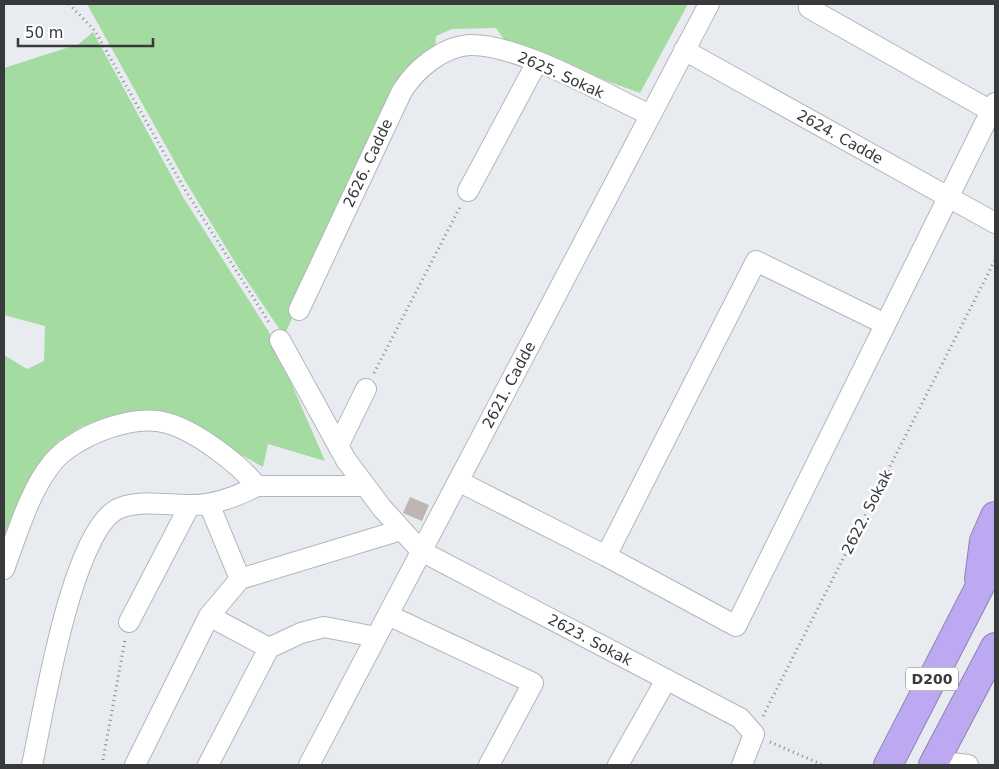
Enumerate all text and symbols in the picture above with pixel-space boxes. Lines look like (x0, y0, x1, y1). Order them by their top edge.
scale bar (18, 15, 152, 47)
text: 50 m (25, 24, 63, 42)
street label: 2625. Sokak (515, 48, 607, 102)
street label: 2624. Cadde (794, 106, 886, 168)
street label: 2626. Cadde (340, 116, 396, 210)
street label: 2621. Cadde (479, 339, 539, 431)
street label: 2622. Sokak (838, 466, 896, 557)
street label: 2623. Sokak (545, 610, 635, 670)
road number: D200 (906, 668, 958, 691)

